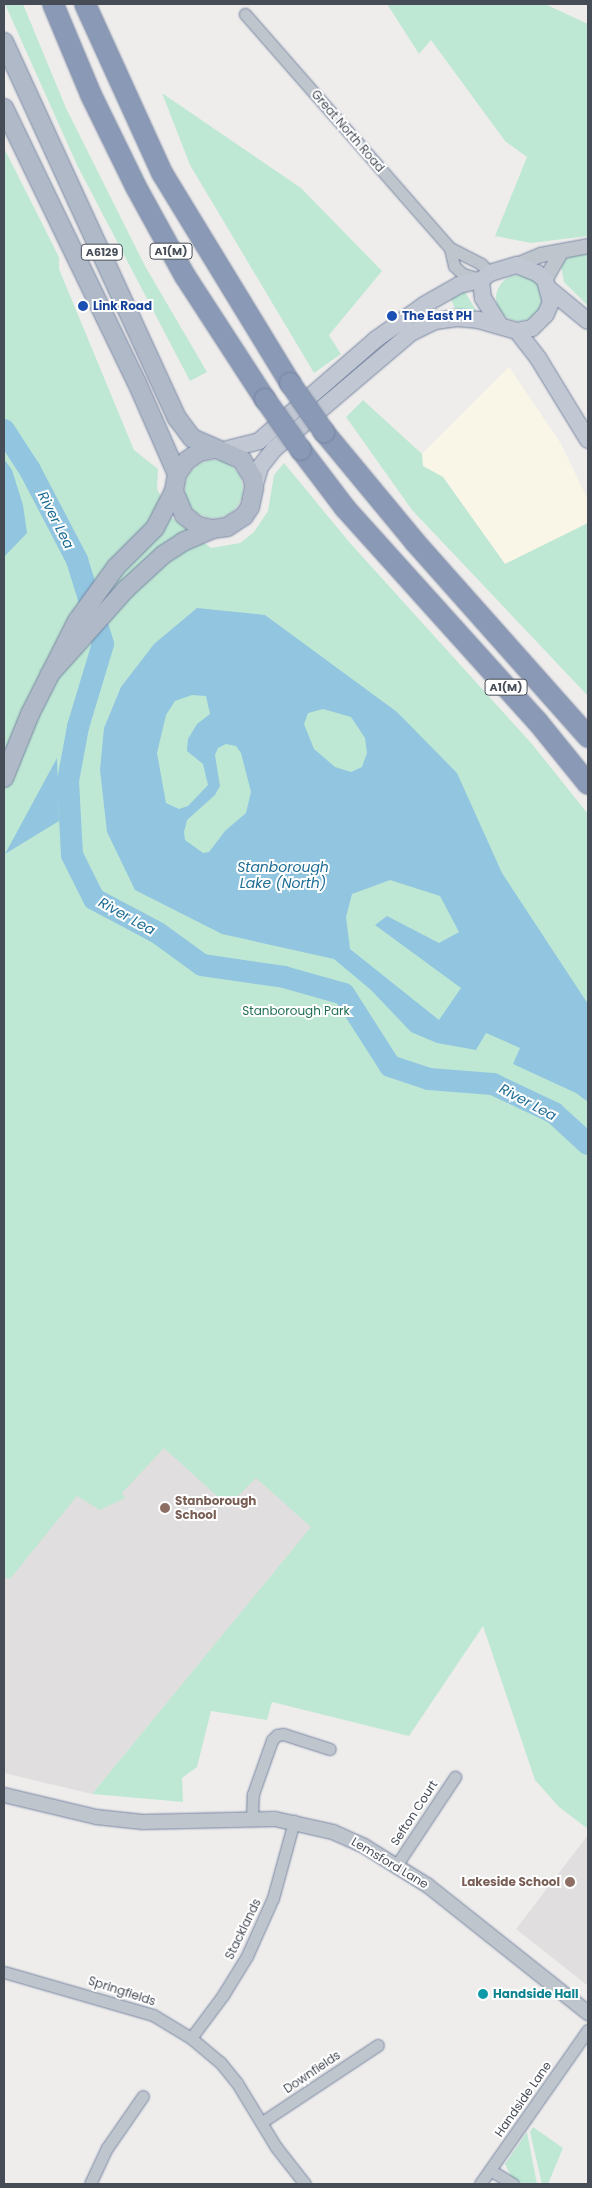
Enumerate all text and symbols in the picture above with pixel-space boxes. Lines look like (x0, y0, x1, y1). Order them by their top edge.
street label: Great North Road (308, 87, 388, 175)
road number: A1(M) (148, 242, 194, 260)
road number: A6129 (81, 243, 123, 260)
place label: Link Road (93, 299, 152, 313)
marker: Link Road (77, 300, 89, 312)
place label: The East PH (402, 309, 472, 323)
marker: The East PH (386, 310, 398, 322)
water label: River Lea (34, 489, 78, 551)
road number: A1(M) (484, 679, 528, 696)
water label: Stanborough Lake (North) (237, 859, 329, 892)
water label: River Lea (96, 894, 158, 938)
park label: Stanborough Park (242, 1004, 350, 1018)
water label: River Lea (497, 1080, 559, 1124)
place label: Stanborough School (175, 1494, 256, 1522)
marker: Stanborough School (159, 1502, 171, 1514)
street label: Sefton Court (388, 1778, 440, 1848)
street label: Lemsford Lane (349, 1834, 431, 1892)
place label: Lakeside School (461, 1875, 560, 1889)
marker: Lakeside School (564, 1876, 576, 1888)
street label: Stacklands (222, 1896, 264, 1962)
street label: Springfields (86, 1973, 158, 2009)
place label: Handside Hall (493, 1987, 578, 2001)
marker: Handside Hall (477, 1988, 489, 2000)
street label: Downfields (281, 2048, 343, 2096)
street label: Handside Lane (492, 2059, 554, 2139)

